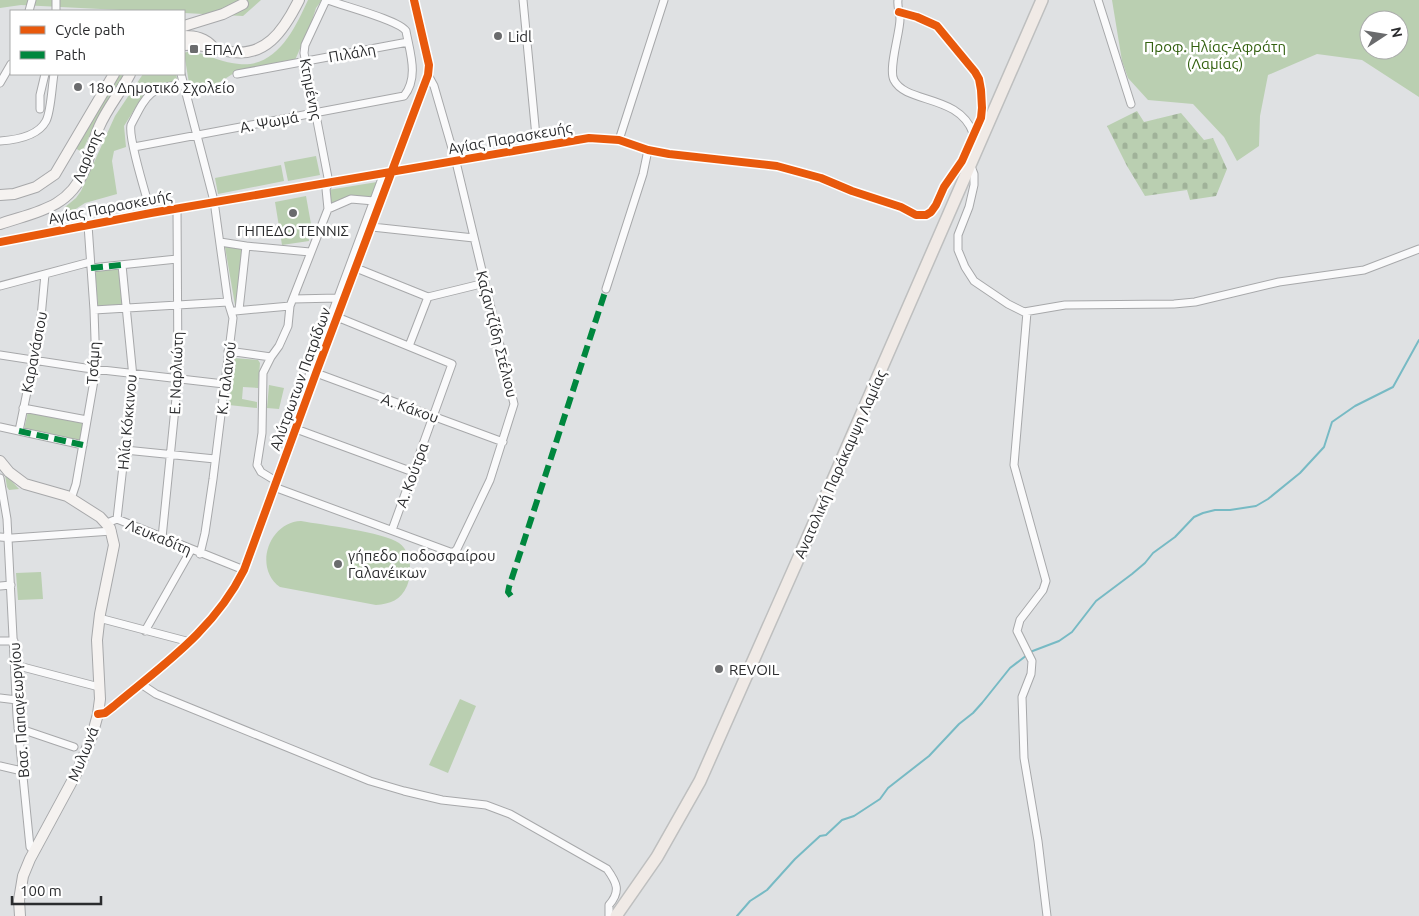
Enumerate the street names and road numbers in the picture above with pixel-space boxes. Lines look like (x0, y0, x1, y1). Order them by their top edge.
street label: Πιλάλη (327, 41, 377, 65)
street label: Κτημένης (297, 57, 325, 121)
street label: Α. Ψωμά (238, 108, 300, 136)
street label: Αγίας Παρασκευής (447, 119, 573, 157)
street label: Λαρίσης (69, 127, 105, 185)
street label: Αγίας Παρασκευής (47, 187, 173, 227)
street label: Καζαντζίδη Στέλιου (473, 269, 521, 399)
street label: Αλύτρωτων Πατρίδων (266, 305, 334, 453)
street label: Καρανάσιου (18, 310, 50, 394)
street label: Ε. Ναρλιώτη (166, 331, 186, 415)
street label: Κ. Γαλανού (213, 340, 239, 416)
street label: Τσάμη (83, 341, 103, 385)
street label: Ανατολική Παράκαμψη Λαμίας (791, 367, 889, 561)
street label: Ηλία Κόκκινου (114, 374, 140, 470)
street label: Α. Κάκου (379, 390, 441, 426)
street label: Α. Κούτρα (392, 440, 432, 510)
street label: Λευκαδίτη (124, 516, 194, 558)
street label: Βασ. Παπαγεωργίου (6, 642, 32, 778)
street label: Μυλωνά (64, 724, 102, 784)

